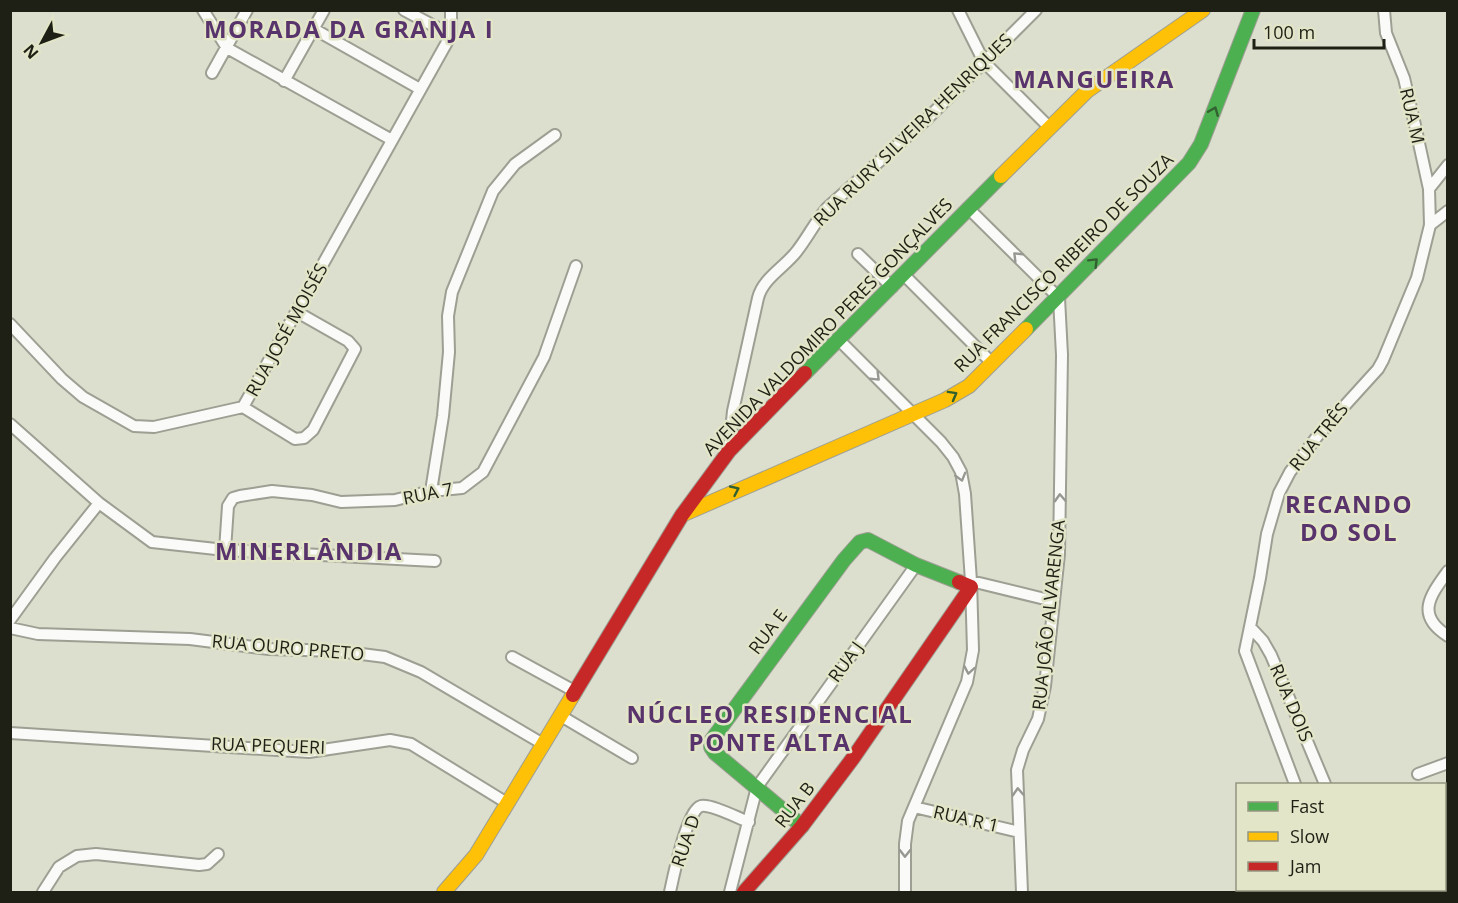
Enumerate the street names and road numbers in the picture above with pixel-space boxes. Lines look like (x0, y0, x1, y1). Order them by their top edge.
street label: RUA RURY SILVEIRA HENRIQUES (808, 28, 1017, 231)
street label: RUA M (1395, 86, 1431, 146)
street label: RUA FRANCISCO RIBEIRO DE SOUZA (948, 147, 1179, 377)
street label: AVENIDA VALDOMIRO PERES GONÇALVES (697, 192, 957, 460)
street label: RUA JOSÉ MOISÉS (240, 259, 333, 400)
street label: RUA TRÊS (1283, 397, 1353, 475)
street label: RUA 7 (401, 476, 455, 510)
street label: RUA JOÃO ALVARENGA (1026, 518, 1070, 711)
street label: RUA E (742, 604, 792, 659)
street label: RUA OURO PRETO (211, 628, 365, 666)
street label: RUA J (822, 636, 868, 687)
street label: RUA DOIS (1265, 660, 1319, 745)
street label: RUA PEQUERI (210, 731, 326, 759)
street label: RUA B (769, 777, 820, 832)
street label: RUA R 1 (931, 799, 1001, 837)
street label: RUA D (665, 812, 705, 870)

